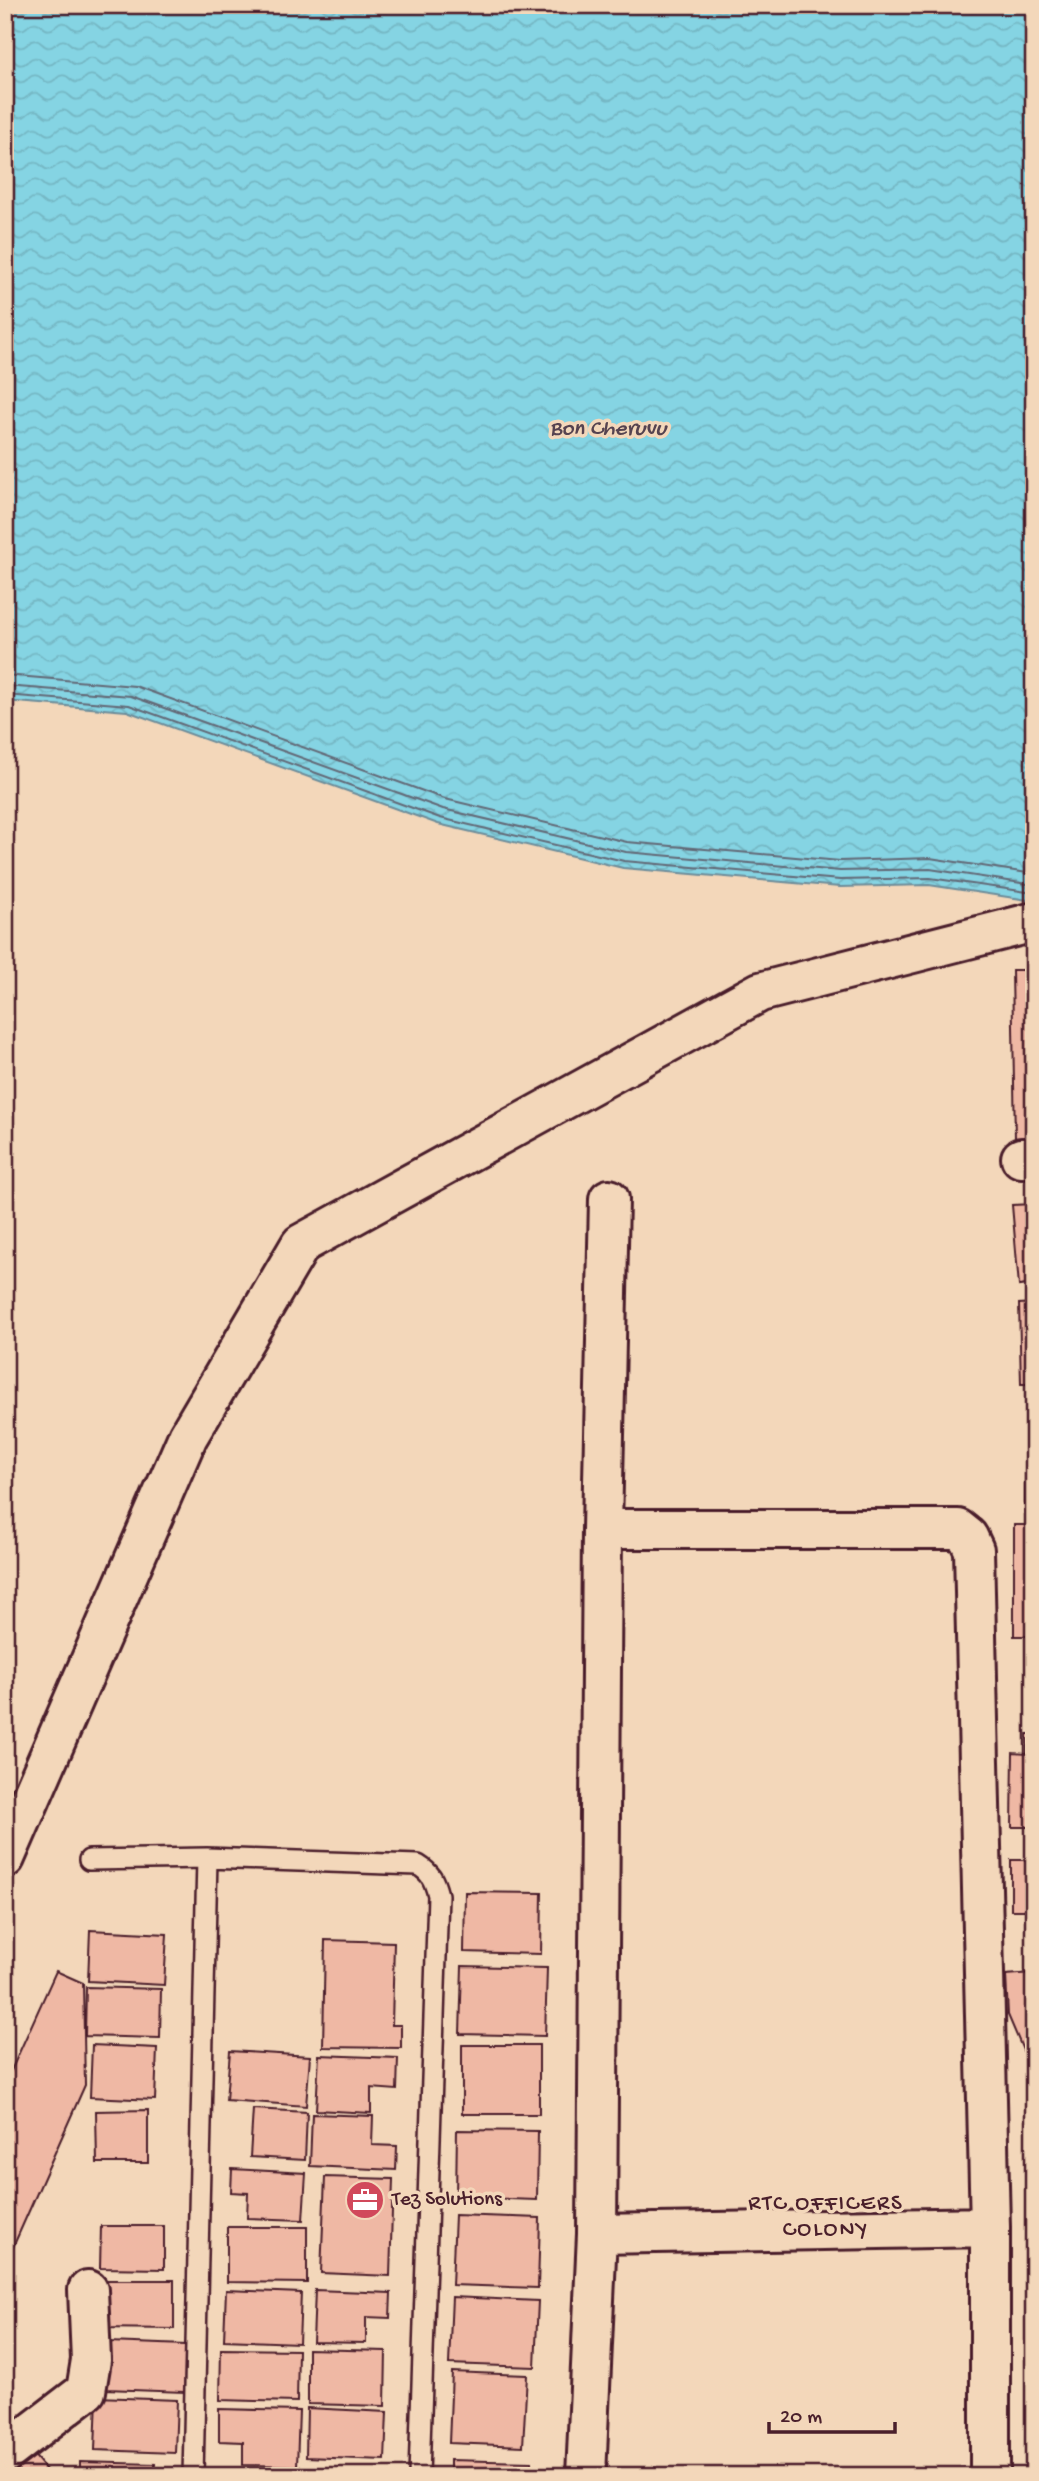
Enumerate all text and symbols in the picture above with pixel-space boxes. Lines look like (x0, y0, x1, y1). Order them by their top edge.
water label: Bon Cheruvu (550, 416, 669, 443)
office icon: Tez Solutions (344, 2179, 386, 2221)
place label: Tez Solutions (391, 2188, 503, 2213)
district label: RTC OFFICERS COLONY (748, 2191, 904, 2244)
scale bar (769, 2390, 895, 2434)
text: 20 m (780, 2406, 822, 2431)

